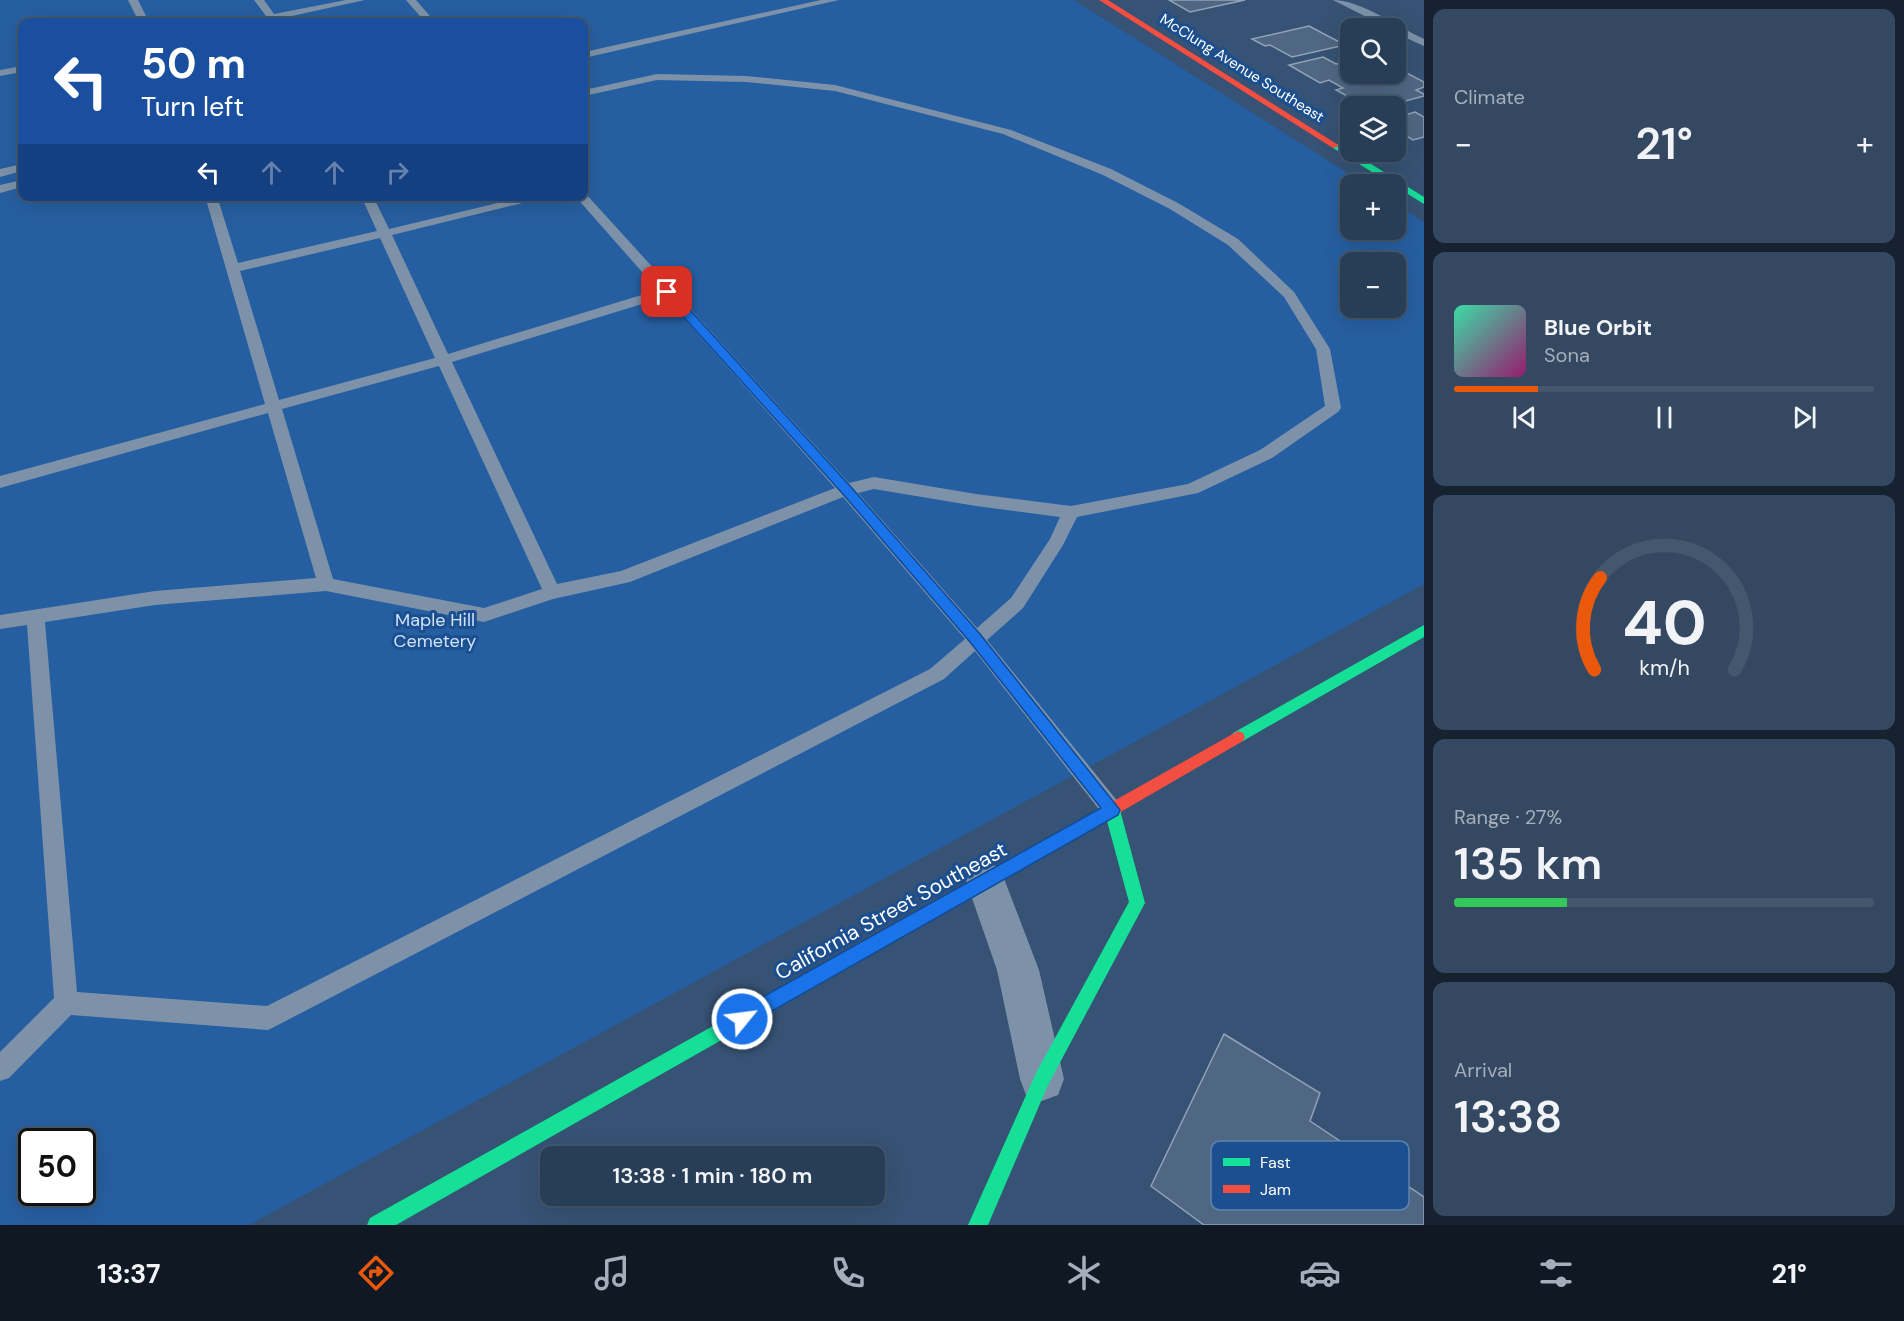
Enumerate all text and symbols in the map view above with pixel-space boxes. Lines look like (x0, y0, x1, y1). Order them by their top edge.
street label: McClung Avenue Southeast (1156, 9, 1328, 127)
map controls (1340, 18, 1406, 318)
button: search (1340, 18, 1406, 84)
text: 50 m (141, 36, 246, 91)
icon: left (42, 42, 120, 120)
text: Climate (1454, 84, 1525, 110)
text: Turn left (141, 89, 244, 124)
button: layers (1340, 96, 1406, 162)
text: 21° (1635, 114, 1693, 173)
text: − (1454, 122, 1472, 165)
text: + (1856, 122, 1874, 165)
icon: left (192, 156, 225, 189)
icon: ahead (255, 156, 288, 189)
icon: ahead (318, 156, 351, 189)
icon: right (381, 156, 414, 189)
button: + (1340, 174, 1406, 240)
button: − (1340, 252, 1406, 318)
pin (641, 266, 692, 317)
icon: arrive (650, 275, 683, 308)
text: Blue Orbit (1544, 313, 1652, 342)
text: Sona (1544, 342, 1590, 368)
icon: previous (1508, 401, 1541, 434)
icon: pause (1648, 401, 1681, 434)
icon: next (1788, 401, 1821, 434)
text: 40 (1622, 582, 1706, 663)
park label: Maple Hill Cemetery (394, 608, 476, 653)
text: km/h (1639, 654, 1689, 682)
text: Range · 27% (1454, 804, 1562, 830)
text: 135 km (1454, 834, 1602, 893)
street label: California Street Southeast (770, 835, 1012, 987)
position arrow (710, 987, 774, 1051)
text: Arrival (1454, 1057, 1512, 1083)
text: 13:38 (1454, 1087, 1562, 1146)
speed limit sign: 50 (18, 1128, 96, 1206)
legend (1211, 1141, 1409, 1210)
text: Fast (1260, 1152, 1291, 1173)
text: 13:38 · 1 min · 180 m (613, 1161, 812, 1190)
text: Jam (1260, 1179, 1291, 1200)
icon: directions (355, 1252, 397, 1294)
icon: music (591, 1252, 633, 1294)
icon: phone (827, 1252, 869, 1294)
icon: climate (1063, 1252, 1105, 1294)
icon: car (1299, 1252, 1341, 1294)
icon: filters (1535, 1252, 1577, 1294)
text: 13:37 (97, 1256, 161, 1291)
text: 21° (1772, 1256, 1807, 1291)

